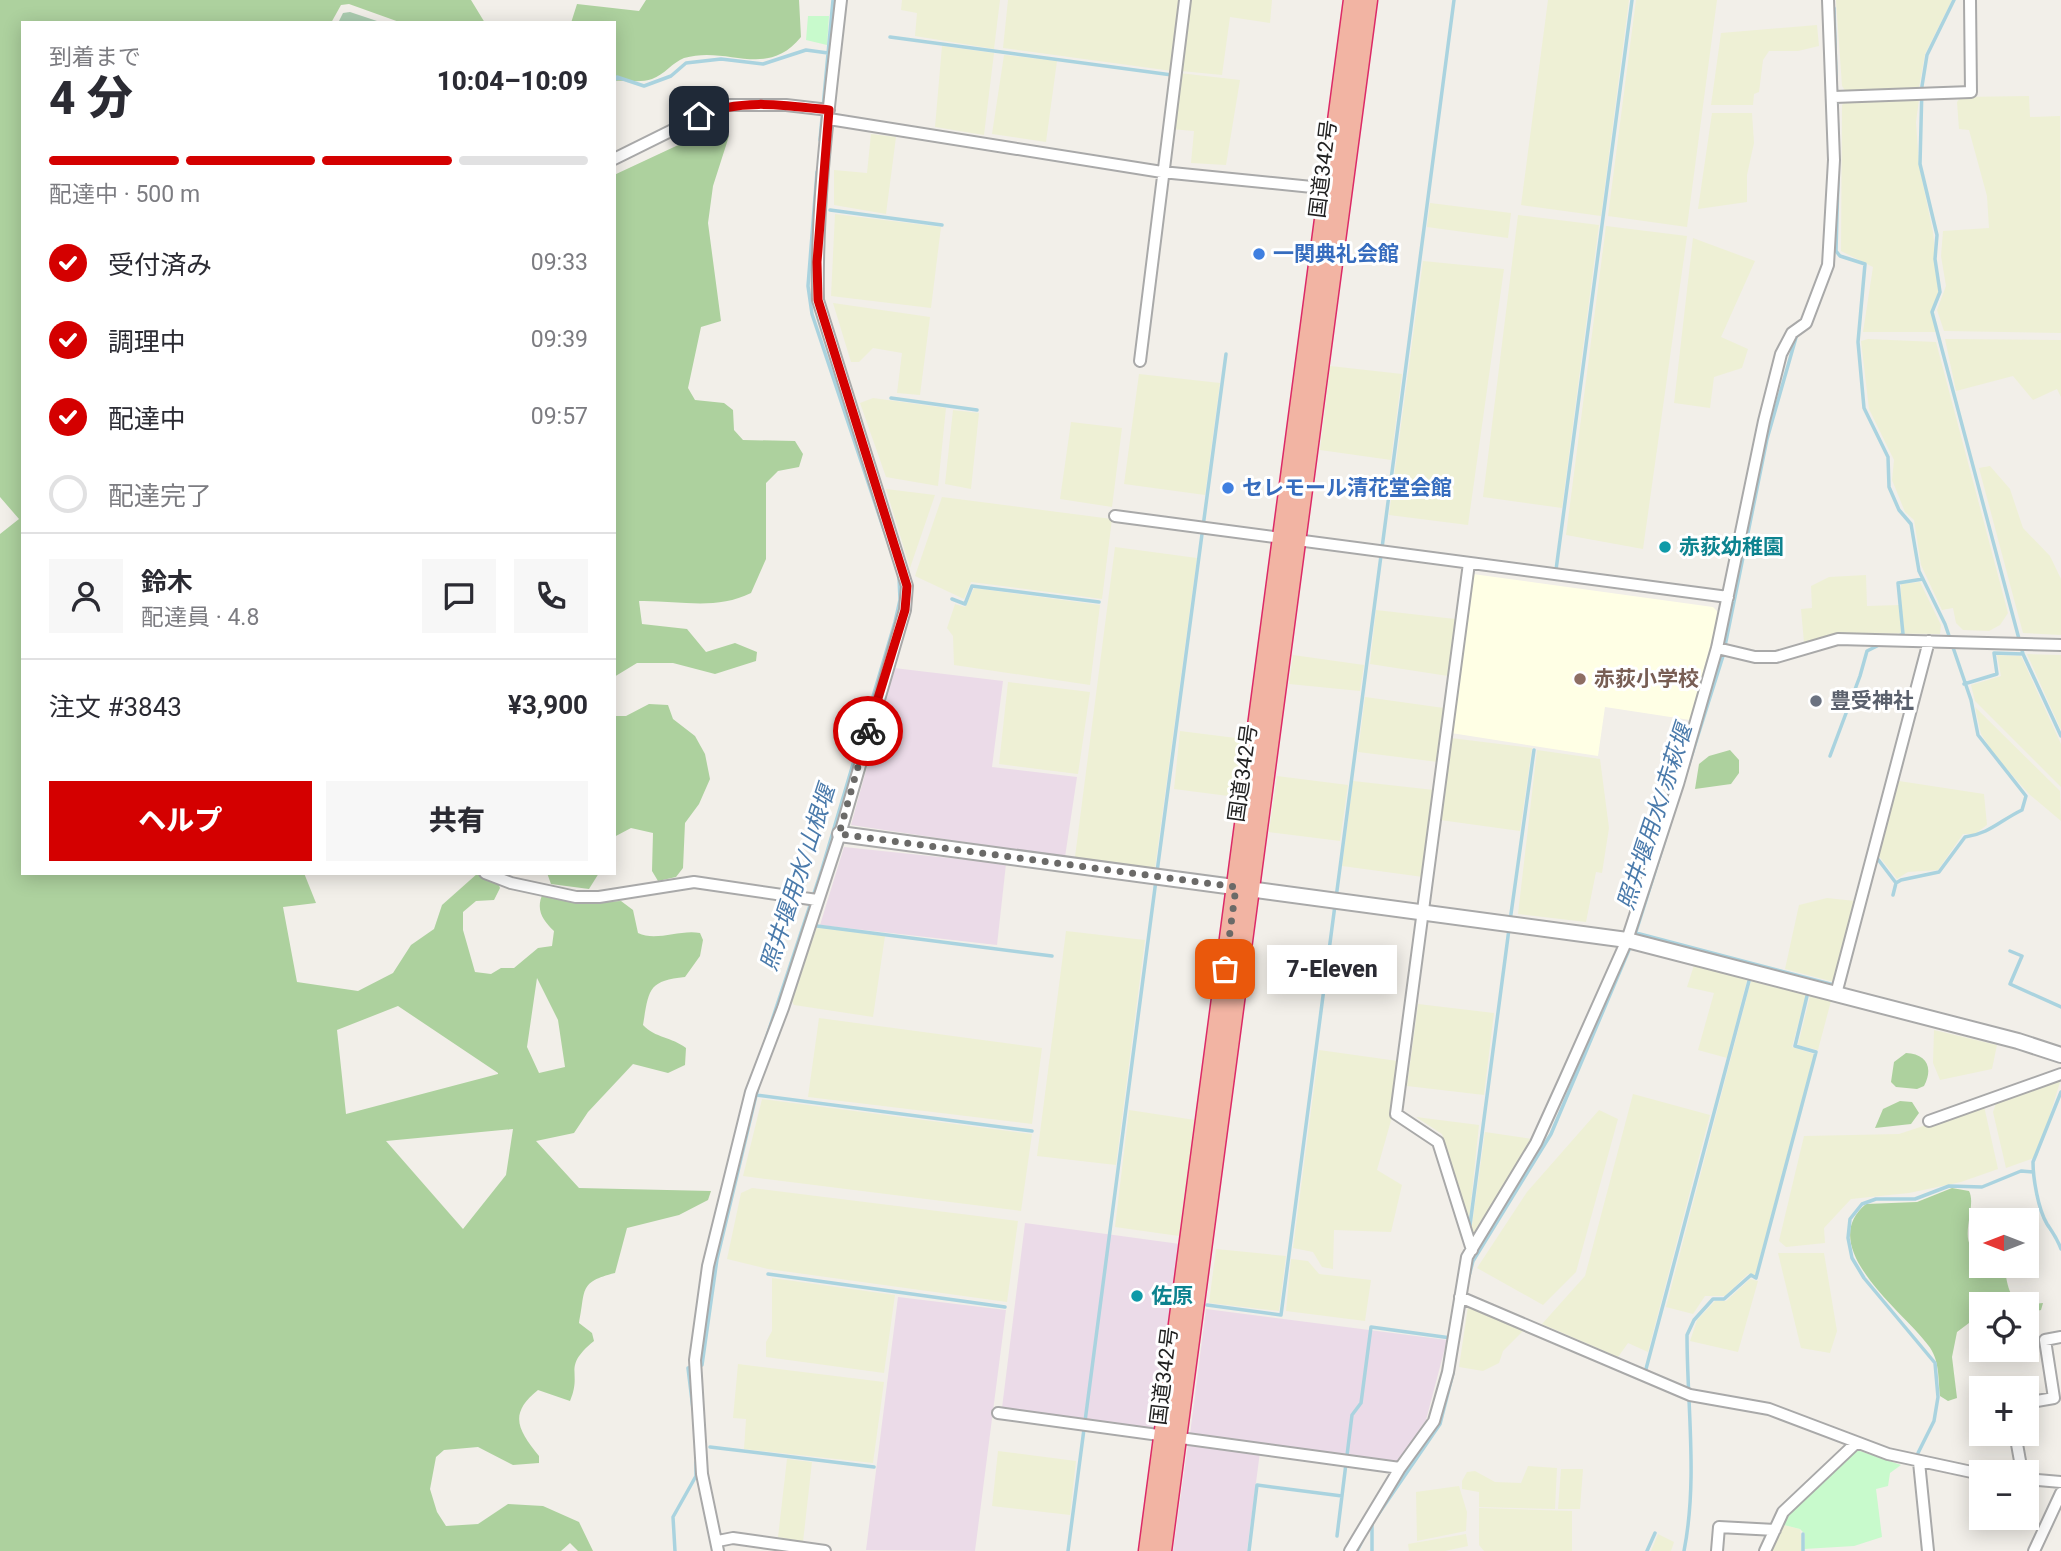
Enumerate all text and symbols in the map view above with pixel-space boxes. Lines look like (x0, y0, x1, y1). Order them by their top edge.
text: 到着まで (49, 44, 141, 71)
text: 10:04–10:09 (437, 66, 588, 96)
text: 4 分 (49, 71, 133, 125)
pin (669, 86, 729, 146)
icon: home (680, 97, 718, 135)
street label: 国道342号 (1305, 119, 1341, 219)
text: 配達中 · 500 m (49, 181, 200, 208)
place label: 一関典礼会館 (1273, 242, 1399, 266)
icon: check (49, 244, 87, 282)
marker: 一関典礼会館 (1251, 246, 1267, 262)
text: 09:33 (531, 249, 588, 276)
text: 受付済み (108, 250, 212, 280)
icon: check (49, 321, 87, 359)
text: 09:39 (531, 326, 588, 353)
text: 調理中 (108, 327, 186, 357)
icon: check (49, 398, 87, 436)
text: 09:57 (531, 403, 588, 430)
text: 配達中 (108, 404, 186, 434)
place label: セレモール清花堂会館 (1242, 476, 1452, 500)
marker: セレモール清花堂会館 (1220, 480, 1236, 496)
text: 配達完了 (108, 481, 212, 511)
place label: 赤荻幼稚園 (1679, 535, 1784, 559)
marker: 赤荻幼稚園 (1657, 539, 1673, 555)
button: person (49, 559, 123, 633)
button: chat (422, 559, 496, 633)
button: phone (514, 559, 588, 633)
text: 鈴木 (141, 567, 193, 597)
text: 配達員 · 4.8 (141, 604, 259, 631)
place label: 赤荻小学校 (1594, 667, 1699, 691)
marker: 赤荻小学校 (1572, 671, 1588, 687)
place label: 豊受神社 (1830, 689, 1914, 713)
text: ¥3,900 (508, 690, 588, 720)
text: 注文 #3843 (49, 692, 182, 722)
marker: 豊受神社 (1808, 693, 1824, 709)
courier (833, 696, 903, 766)
icon: bike (849, 712, 887, 750)
water label: 照井堰用水/赤萩堰 (1612, 717, 1699, 913)
street label: 国道342号 (1224, 723, 1262, 823)
water label: 照井堰用水/山根堰 (755, 778, 842, 974)
button: ヘルプ (49, 781, 312, 861)
button: 共有 (326, 781, 588, 861)
pin (1195, 939, 1255, 999)
callout: 7-Eleven (1267, 944, 1396, 993)
icon: bag (1206, 950, 1244, 988)
text: 7-Eleven (1286, 956, 1378, 983)
north arrow (1969, 1208, 2039, 1278)
map controls (1969, 1208, 2039, 1530)
place label: 佐原 (1151, 1284, 1193, 1308)
marker: 佐原 (1129, 1288, 1145, 1304)
button: locate (1969, 1292, 2039, 1362)
street label: 国道342号 (1146, 1326, 1182, 1426)
button: + (1969, 1376, 2039, 1446)
button: − (1969, 1460, 2039, 1530)

